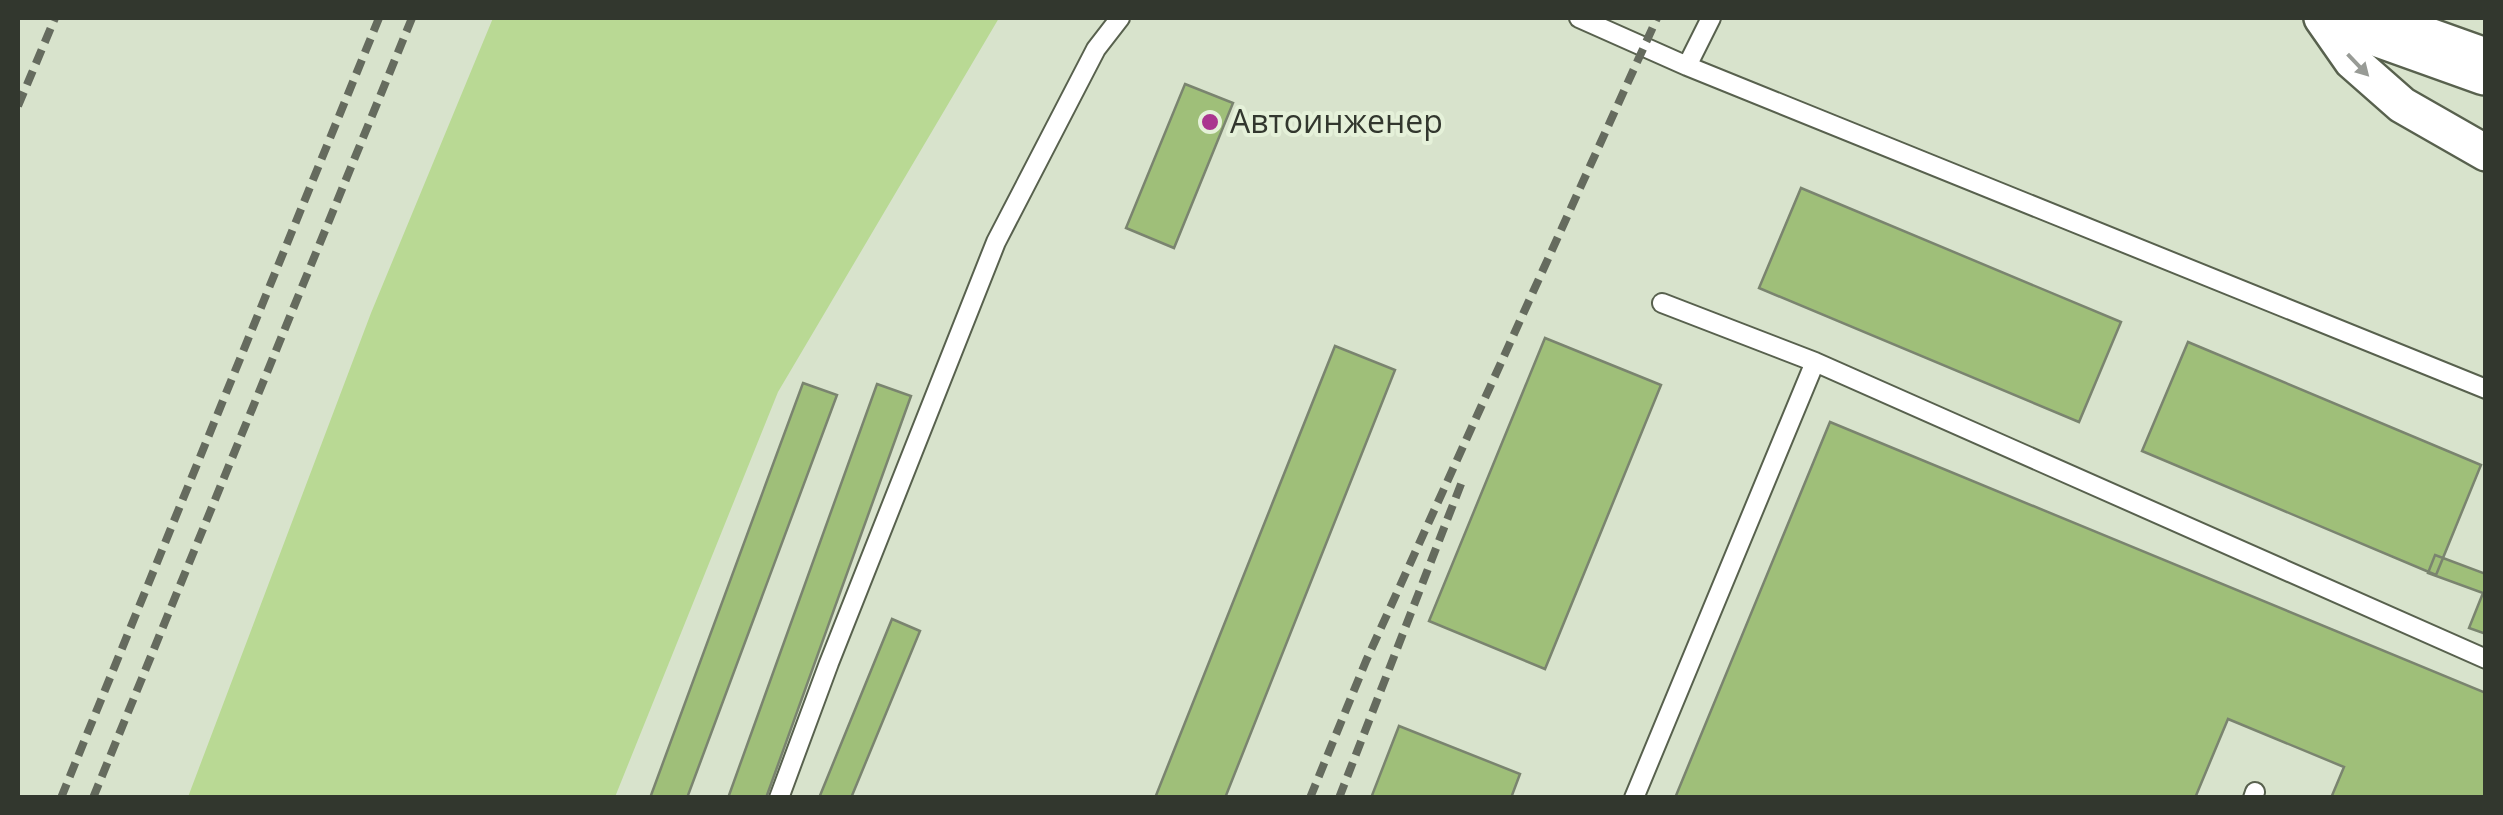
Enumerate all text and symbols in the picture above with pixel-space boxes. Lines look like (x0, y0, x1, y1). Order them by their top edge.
one-way arrow (2346, 52, 2369, 76)
place label: Автоинженер (1230, 99, 1443, 142)
marker: Автоинженер (1199, 111, 1221, 133)

